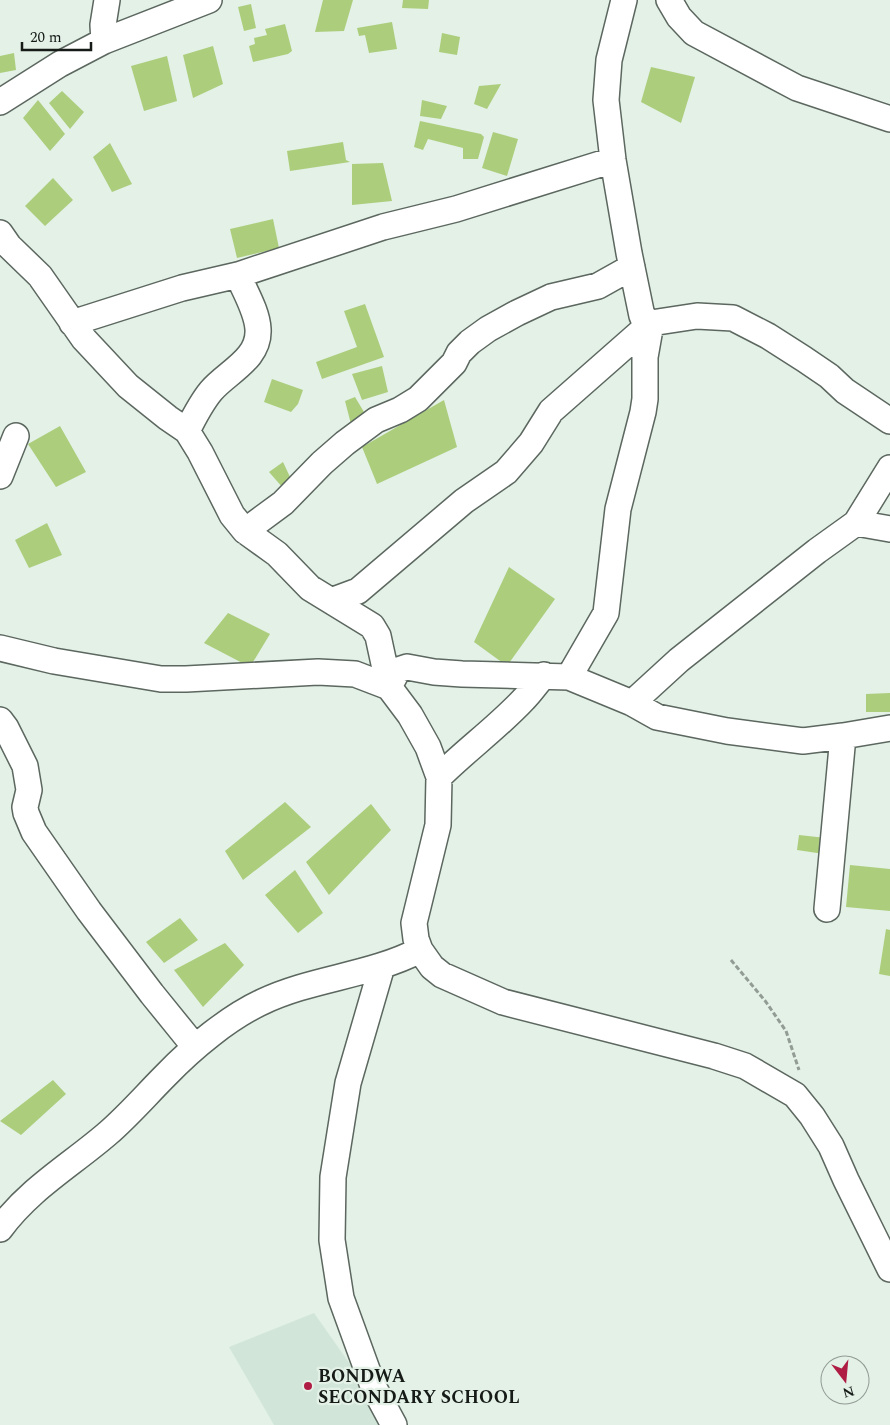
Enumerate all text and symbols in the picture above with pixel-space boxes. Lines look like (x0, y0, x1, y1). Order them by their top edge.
scale bar (22, 20, 91, 52)
text: 20 m (30, 26, 62, 49)
north arrow (820, 1355, 870, 1405)
place label: BONDWA SECONDARY SCHOOL (318, 1363, 520, 1411)
marker: BONDWA SECONDARY SCHOOL (302, 1380, 314, 1392)
text: N (840, 1380, 857, 1404)

